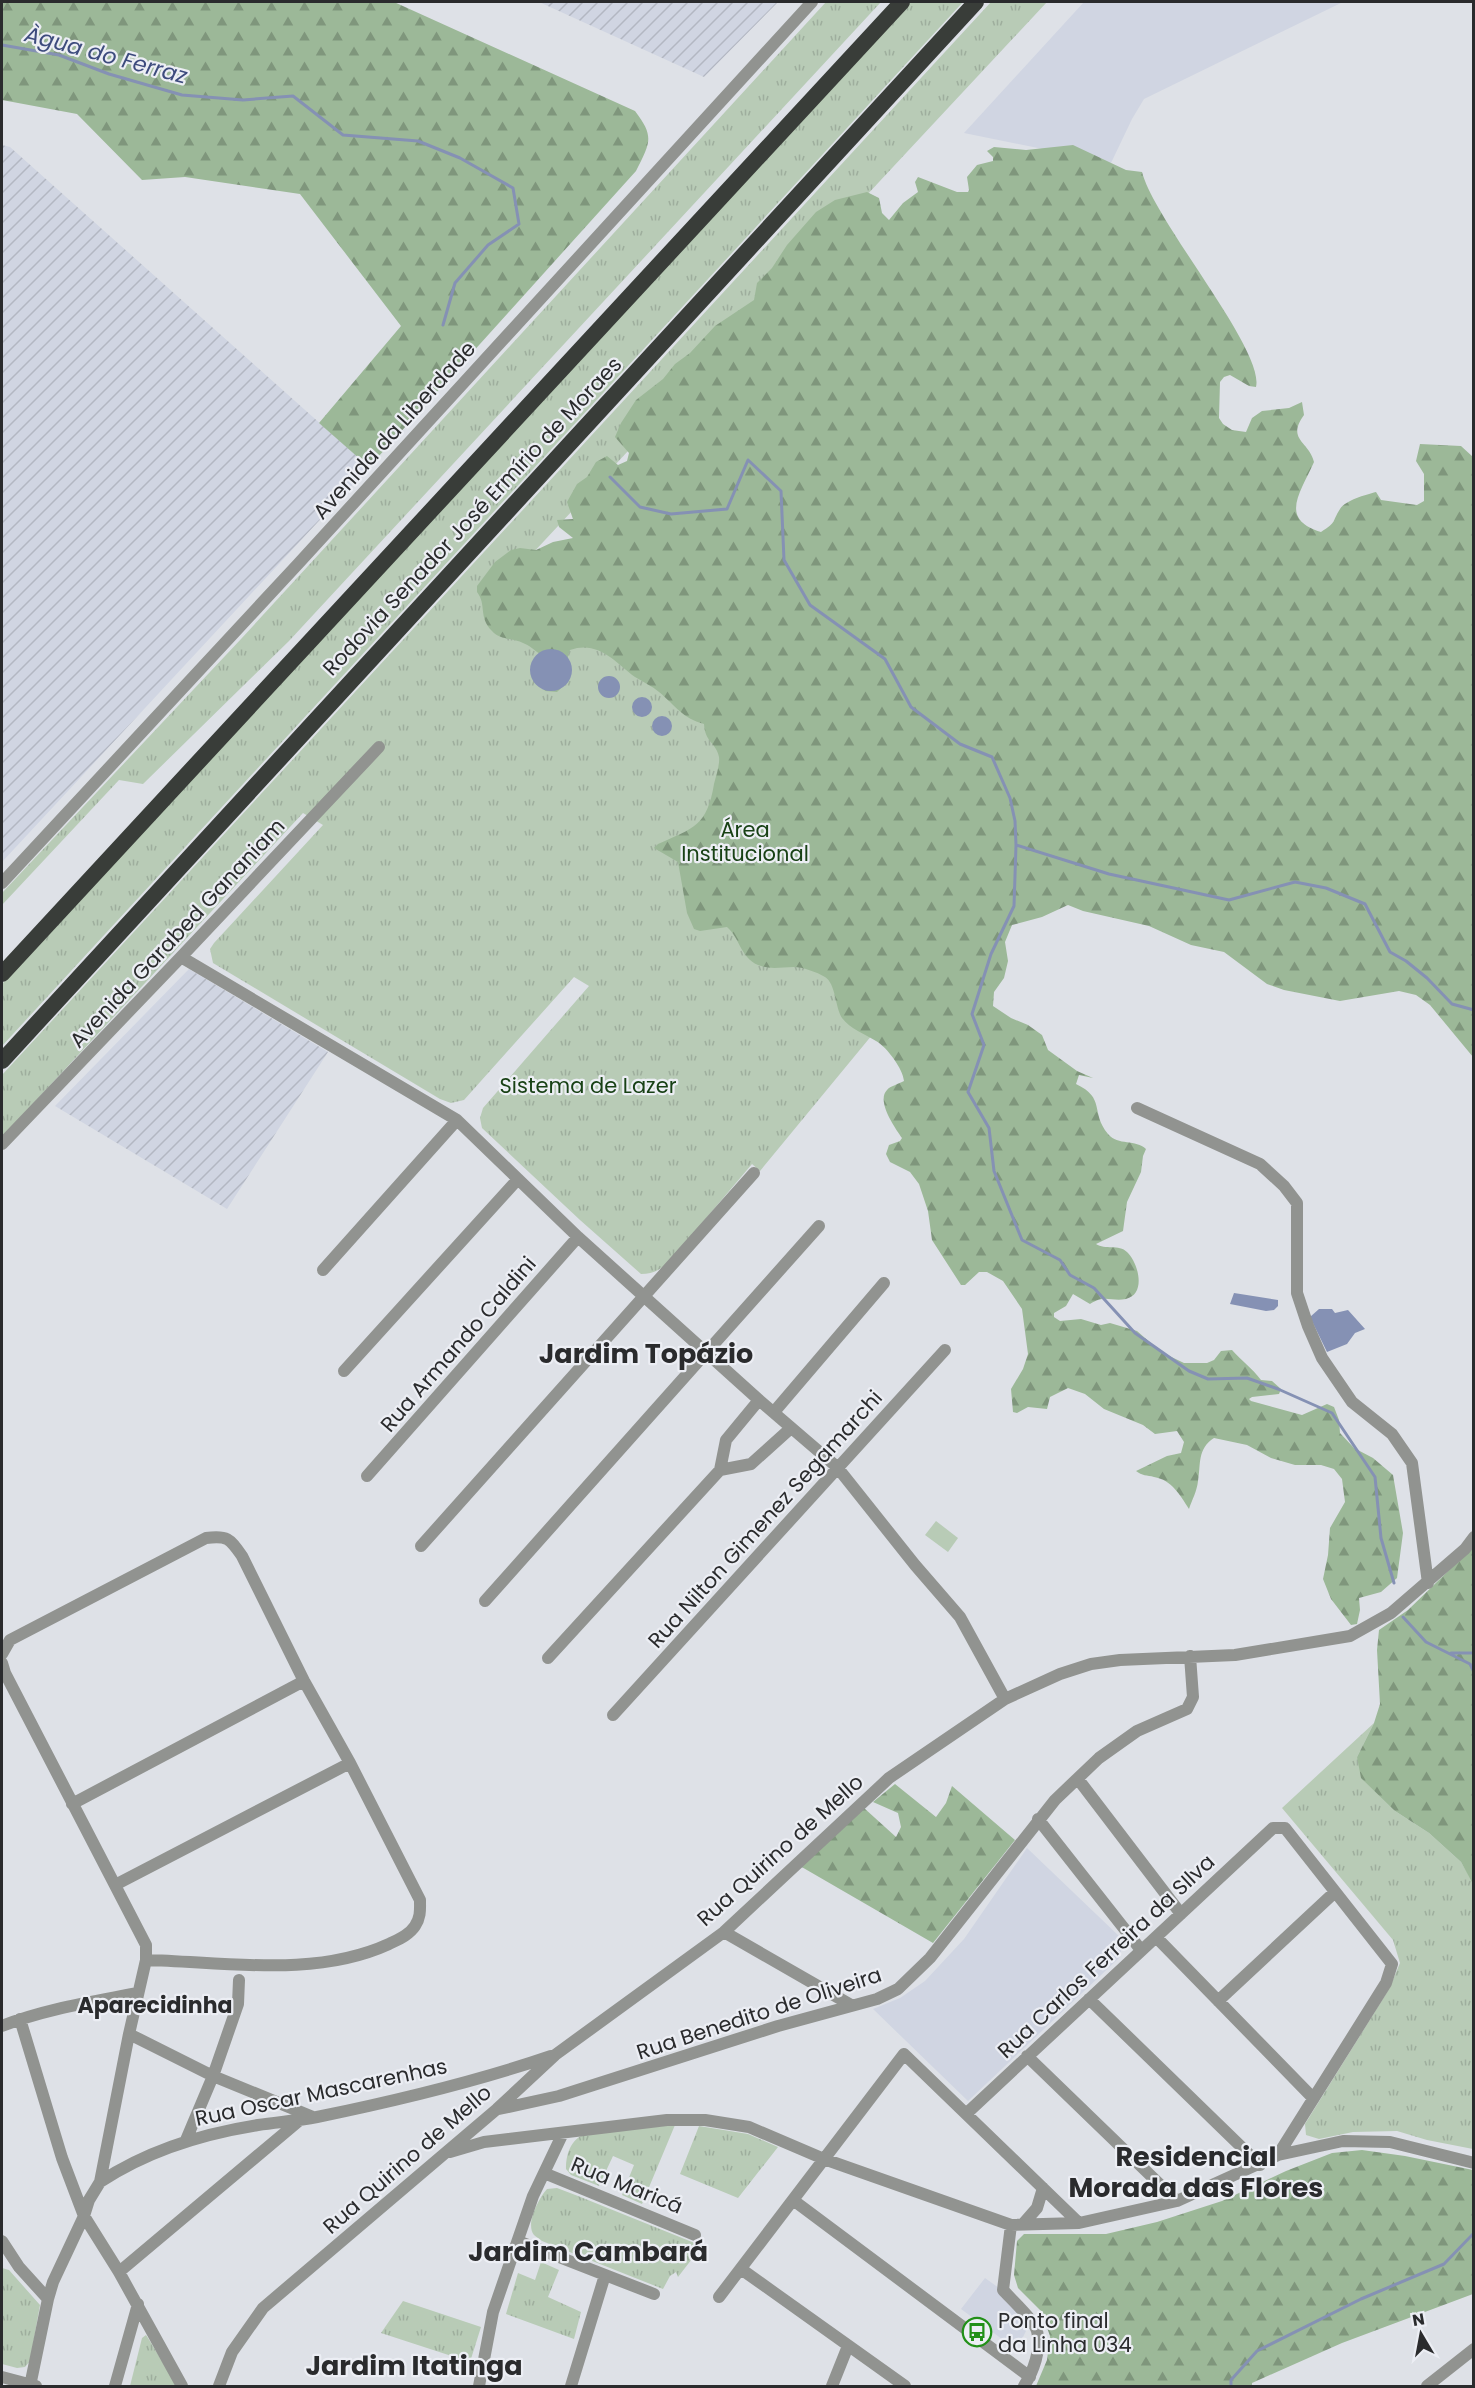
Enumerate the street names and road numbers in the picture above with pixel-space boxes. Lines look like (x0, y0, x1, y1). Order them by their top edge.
street label: Avenida da Liberdade (306, 335, 482, 525)
street label: Rodovia Senador José Ermírio de Moraes (316, 350, 628, 682)
street label: Avenida Garabed Gananiam (63, 812, 291, 1054)
street label: Rua Armando Caldini (374, 1250, 542, 1438)
street label: Rua Nilton Gimenez Segamarchi (641, 1384, 889, 1654)
street label: Rua Quirino de Mello (691, 1768, 869, 1932)
street label: Rua Carlos Ferreira da SIlva (991, 1847, 1221, 2065)
street label: Rua Benedito de Oliveira (633, 1960, 885, 2066)
street label: Rua Oscar Mascarenhas (192, 2051, 450, 2133)
street label: Rua Quirino de Mello (317, 2078, 497, 2240)
street label: Rua Maricá (567, 2149, 687, 2221)

